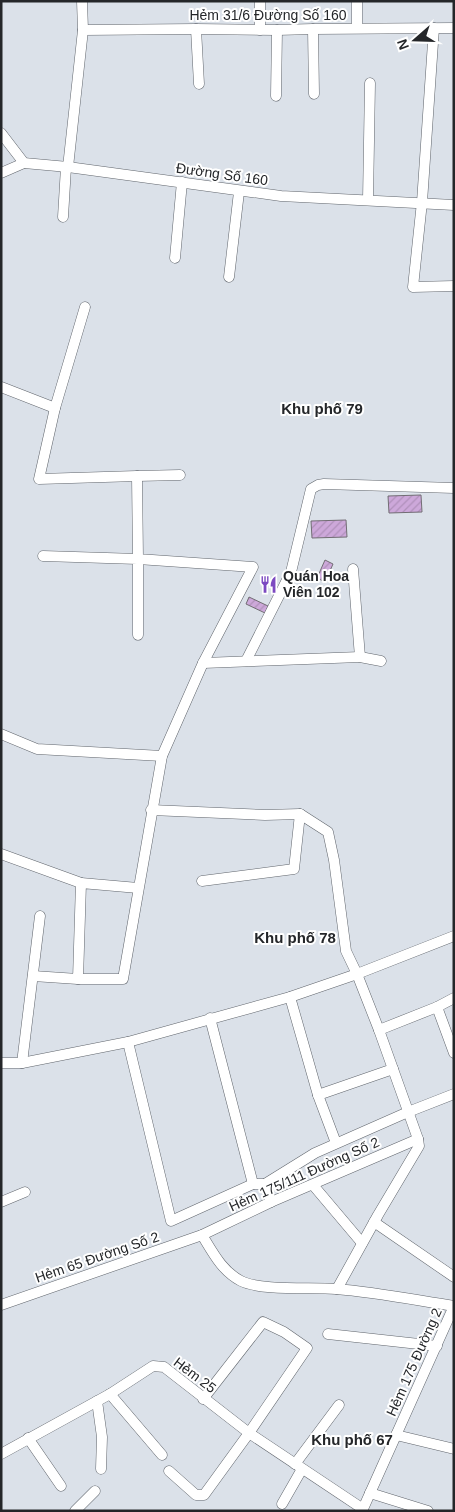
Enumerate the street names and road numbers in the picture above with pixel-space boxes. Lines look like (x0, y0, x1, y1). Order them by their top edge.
street label: Hẻm 31/6 Đường Số 160 (189, 7, 347, 23)
street label: Đường Số 160 (175, 160, 269, 188)
street label: Hẻm 175/111 Đường Số 2 (226, 1133, 382, 1214)
street label: Hẻm 65 Đường Số 2 (33, 1228, 161, 1286)
street label: Hẻm 175 Đường 2 (383, 1305, 445, 1419)
street label: Hẻm 25 (171, 1354, 220, 1396)

